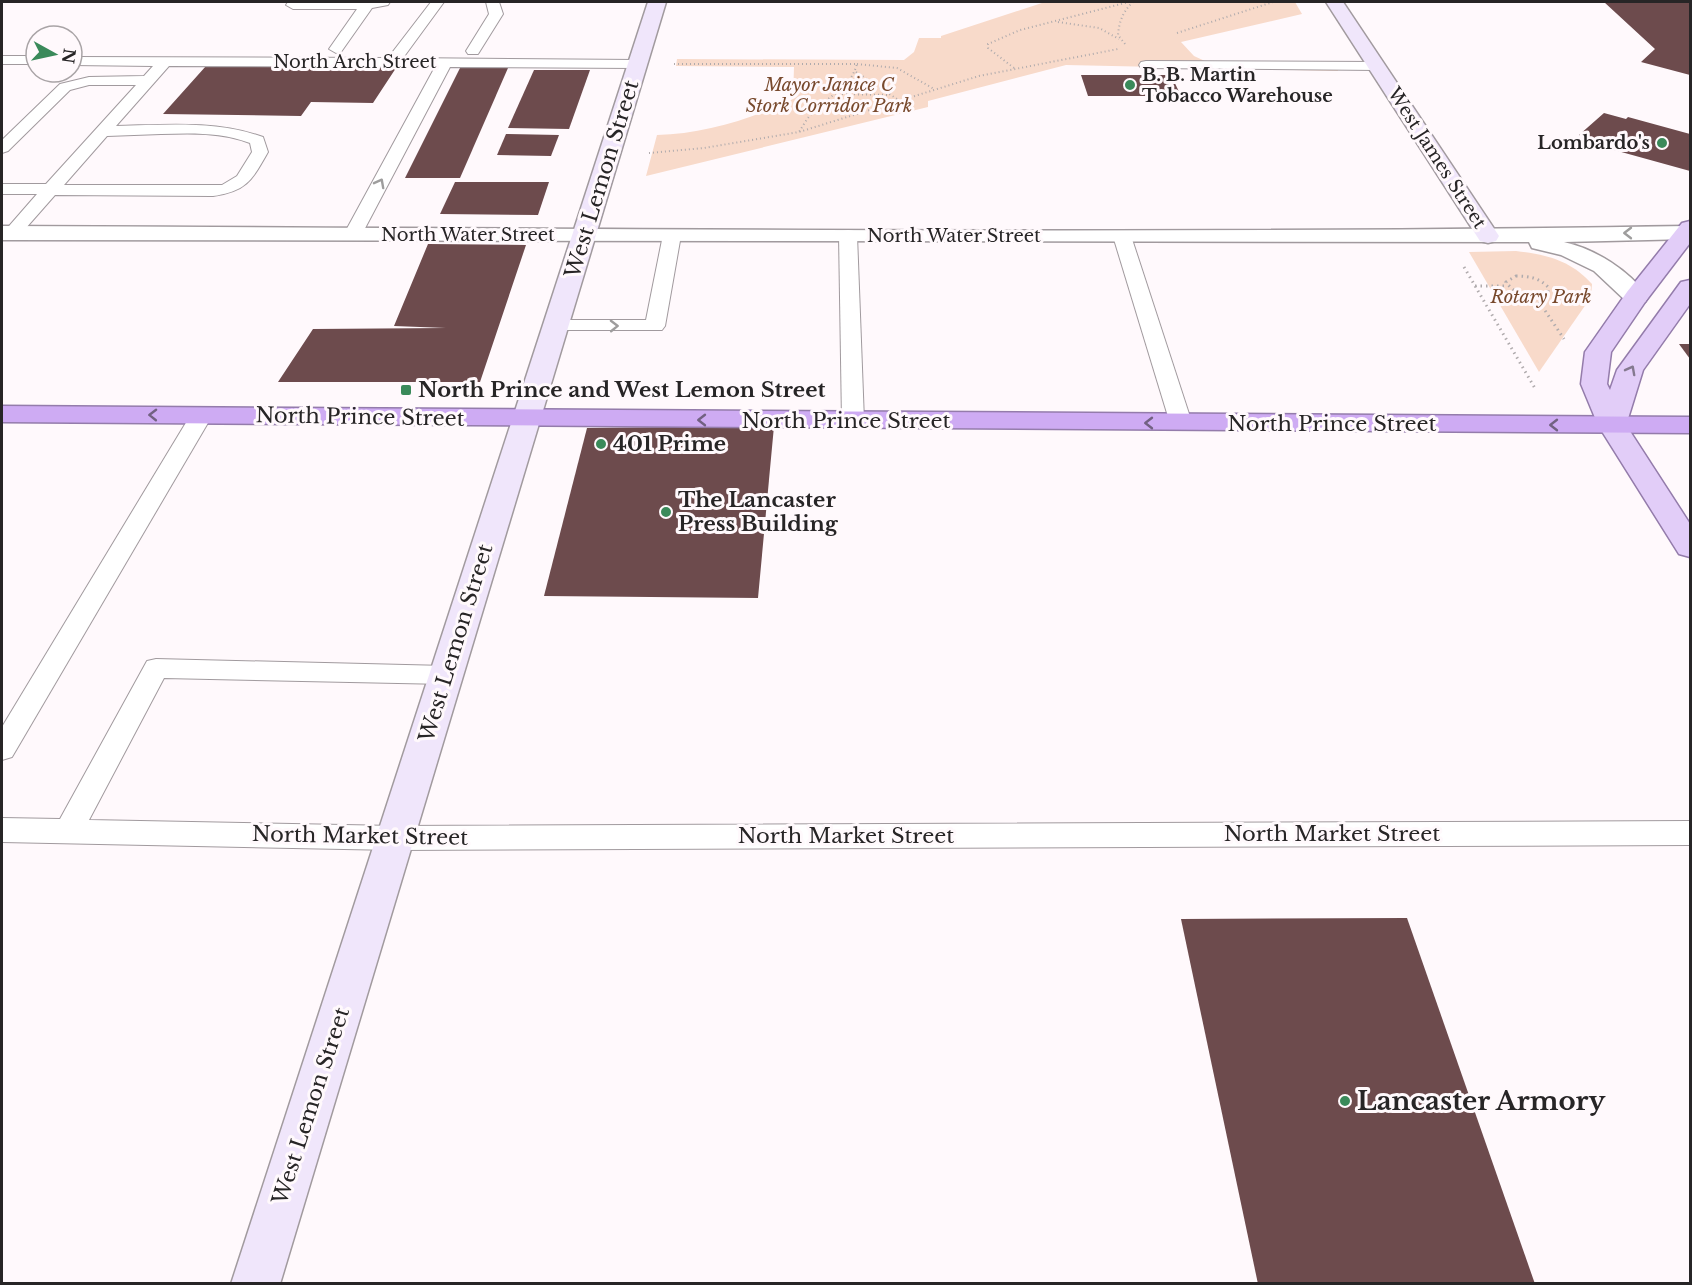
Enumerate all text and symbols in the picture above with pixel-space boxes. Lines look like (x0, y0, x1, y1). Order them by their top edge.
north arrow (24, 24, 84, 84)
text: N (58, 47, 80, 65)
street label: North Arch Street (273, 51, 437, 73)
place label: B. B. Martin Tobacco Warehouse (1142, 64, 1333, 107)
park label: Mayor Janice C Stork Corridor Park (746, 74, 912, 117)
street label: West Lemon Street (559, 77, 645, 282)
marker: B. B. Martin Tobacco Warehouse (1123, 78, 1137, 92)
street label: West James Street (1383, 82, 1491, 233)
place label: Lombardo's (1537, 132, 1650, 154)
marker: Lombardo's (1655, 136, 1669, 150)
one-way arrow (373, 178, 385, 189)
street label: North Water Street (381, 224, 555, 246)
street label: North Water Street (867, 225, 1041, 247)
one-way arrow (1624, 227, 1633, 239)
park label: Rotary Park (1489, 286, 1592, 308)
one-way arrow (610, 320, 619, 332)
one-way arrow (1624, 366, 1635, 377)
place label: North Prince and West Lemon Street (418, 377, 825, 403)
marker: North Prince and West Lemon Street (399, 383, 413, 397)
street label: North Prince Street (255, 402, 465, 432)
street label: North Prince Street (741, 408, 951, 434)
one-way arrow (148, 409, 157, 422)
street label: North Prince Street (1227, 411, 1437, 437)
one-way arrow (697, 414, 706, 426)
one-way arrow (1144, 417, 1153, 429)
one-way arrow (1549, 419, 1558, 431)
place label: 401 Prime (613, 431, 726, 457)
marker: 401 Prime (594, 437, 608, 451)
place label: The Lancaster Press Building (678, 487, 839, 537)
marker: The Lancaster Press Building (659, 505, 673, 519)
street label: West Lemon Street (413, 541, 499, 746)
street label: North Market Street (252, 821, 468, 851)
street label: North Market Street (1224, 821, 1440, 847)
street label: North Market Street (738, 823, 954, 849)
street label: West Lemon Street (267, 1004, 355, 1209)
place label: Lancaster Armory (1357, 1085, 1606, 1117)
marker: Lancaster Armory (1338, 1094, 1352, 1108)

